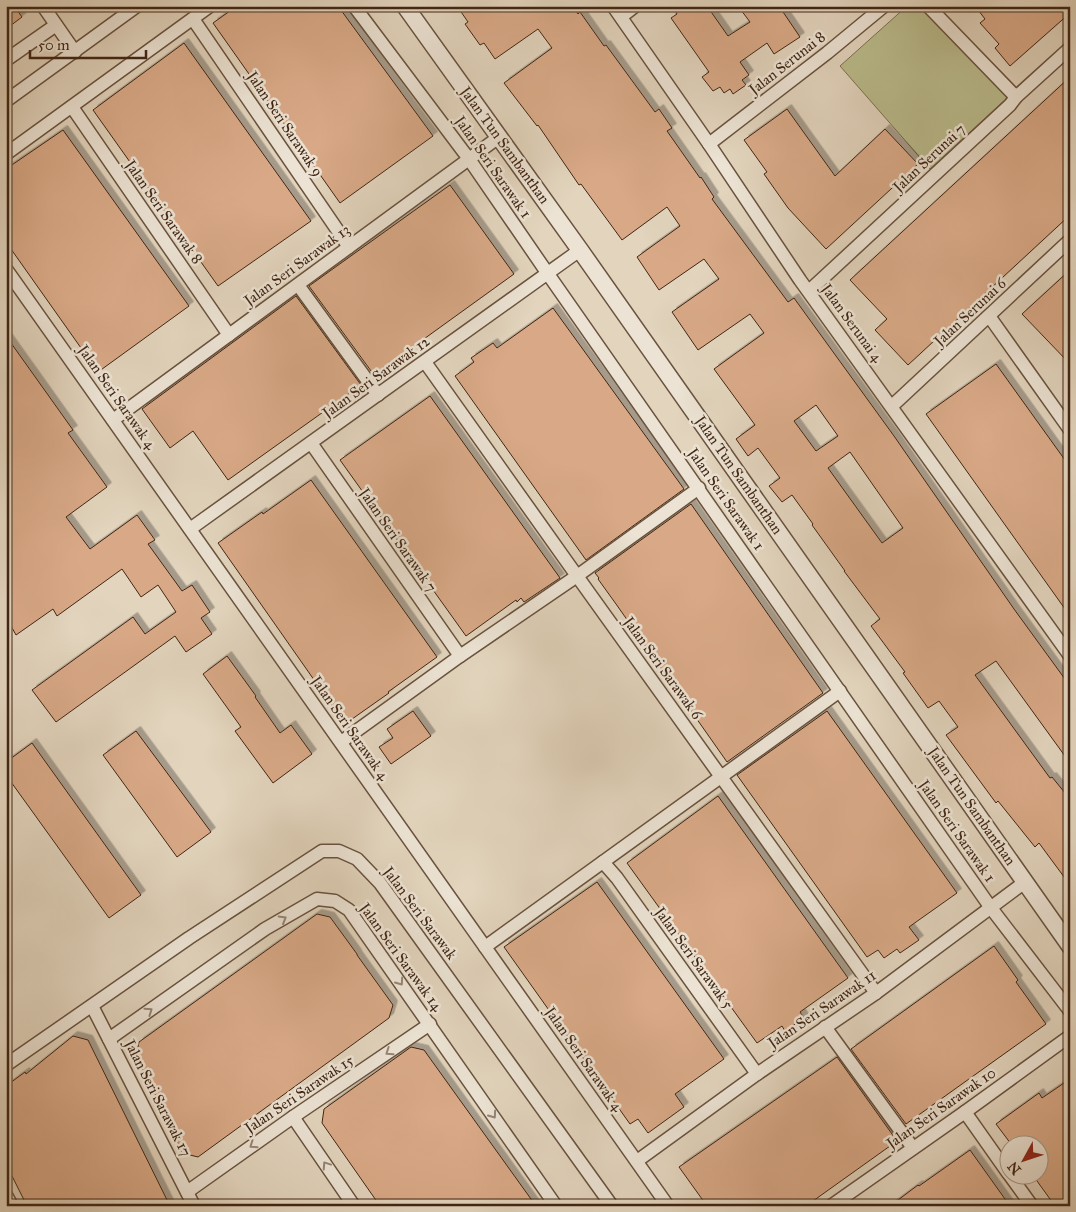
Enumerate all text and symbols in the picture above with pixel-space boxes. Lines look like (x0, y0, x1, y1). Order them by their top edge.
scale bar (30, 28, 146, 60)
street label: Jalan Serunai 8 (744, 28, 829, 100)
text: 50 m (38, 36, 70, 54)
street label: Jalan Seri Sarawak 9 (241, 66, 327, 181)
street label: Jalan Tun Sambanthan (454, 81, 554, 208)
street label: Jalan Seri Sarawak 1 (449, 111, 535, 222)
street label: Jalan Serunai 7 (888, 120, 970, 198)
street label: Jalan Seri Sarawak 8 (119, 155, 207, 268)
street label: Jalan Seri Sarawak 13 (239, 220, 354, 312)
street label: Jalan Serunai 6 (929, 273, 1011, 352)
street label: Jalan Serunai 4 (816, 279, 887, 367)
street label: Jalan Seri Sarawak 12 (317, 332, 434, 424)
street label: Jalan Seri Sarawak 4 (72, 340, 160, 454)
street label: Jalan Tun Sambanthan (689, 411, 787, 538)
street label: Jalan Seri Sarawak 1 (682, 443, 768, 554)
street label: Jalan Seri Sarawak 7 (353, 483, 441, 596)
street label: Jalan Seri Sarawak 6 (618, 612, 707, 724)
street label: Jalan Seri Sarawak 4 (305, 671, 393, 785)
street label: Jalan Tun Sambanthan (922, 742, 1020, 869)
street label: Jalan Seri Sarawak 1 (913, 775, 999, 886)
street label: Jalan Seri Sarawak (377, 861, 461, 964)
street label: Jalan Seri Sarawak 14 (354, 898, 447, 1016)
street label: Jalan Seri Sarawak 5 (649, 902, 737, 1013)
one-way arrow (278, 915, 287, 925)
street label: Jalan Seri Sarawak 11 (763, 966, 880, 1054)
one-way arrow (394, 976, 403, 986)
street label: Jalan Seri Sarawak 4 (539, 1002, 627, 1116)
one-way arrow (143, 1008, 153, 1017)
street label: Jalan Seri Sarawak 17 (119, 1035, 195, 1160)
one-way arrow (386, 1046, 395, 1055)
street label: Jalan Seri Sarawak 15 (239, 1051, 357, 1139)
street label: Jalan Seri Sarawak 10 (881, 1064, 1000, 1154)
one-way arrow (487, 1110, 496, 1119)
north arrow (998, 1134, 1048, 1184)
one-way arrow (250, 1139, 259, 1148)
text: N (1004, 1158, 1025, 1178)
one-way arrow (323, 1162, 332, 1171)

